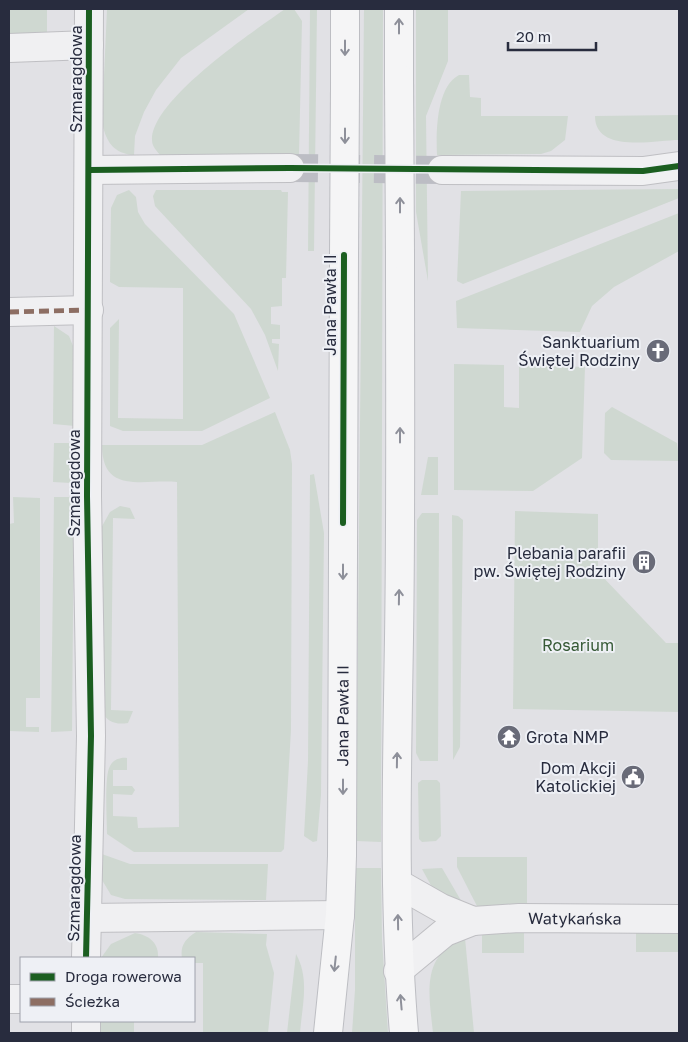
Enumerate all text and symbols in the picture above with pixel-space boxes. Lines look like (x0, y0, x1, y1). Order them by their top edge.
one-way arrow (394, 18, 404, 34)
scale bar (508, 20, 596, 52)
street label: Szmaragdowa (66, 25, 86, 133)
text: 20 m (516, 27, 551, 45)
one-way arrow (340, 40, 350, 56)
one-way arrow (340, 127, 350, 143)
one-way arrow (395, 198, 405, 214)
street label: Jana Pawła II (320, 254, 340, 356)
place label: Sanktuarium Świętej Rodziny (518, 332, 640, 370)
church icon: Sanktuarium Świętej Rodziny (645, 338, 671, 364)
one-way arrow (395, 427, 405, 444)
street label: Szmaragdowa (64, 429, 84, 537)
place label: Plebania parafii pw. Świętej Rodziny (474, 543, 626, 581)
building icon: Plebania parafii pw. Świętej Rodziny (631, 549, 657, 575)
one-way arrow (338, 563, 348, 579)
one-way arrow (394, 590, 404, 606)
park label: Rosarium (542, 635, 614, 655)
street label: Jana Pawła II (332, 665, 353, 766)
temple icon: Grota NMP (496, 724, 522, 750)
place label: Grota NMP (526, 727, 609, 747)
one-way arrow (392, 752, 402, 768)
place label: Dom Akcji Katolickiej (535, 758, 616, 796)
public building icon: Dom Akcji Katolickiej (620, 764, 646, 790)
one-way arrow (338, 778, 348, 794)
street label: Szmaragdowa (63, 834, 85, 942)
street label: Watykańska (528, 908, 622, 929)
one-way arrow (393, 914, 403, 930)
one-way arrow (330, 956, 340, 972)
legend (20, 957, 195, 1022)
text: Droga rowerowa (65, 967, 182, 985)
text: Ścieżka (65, 992, 120, 1010)
one-way arrow (396, 994, 406, 1010)

